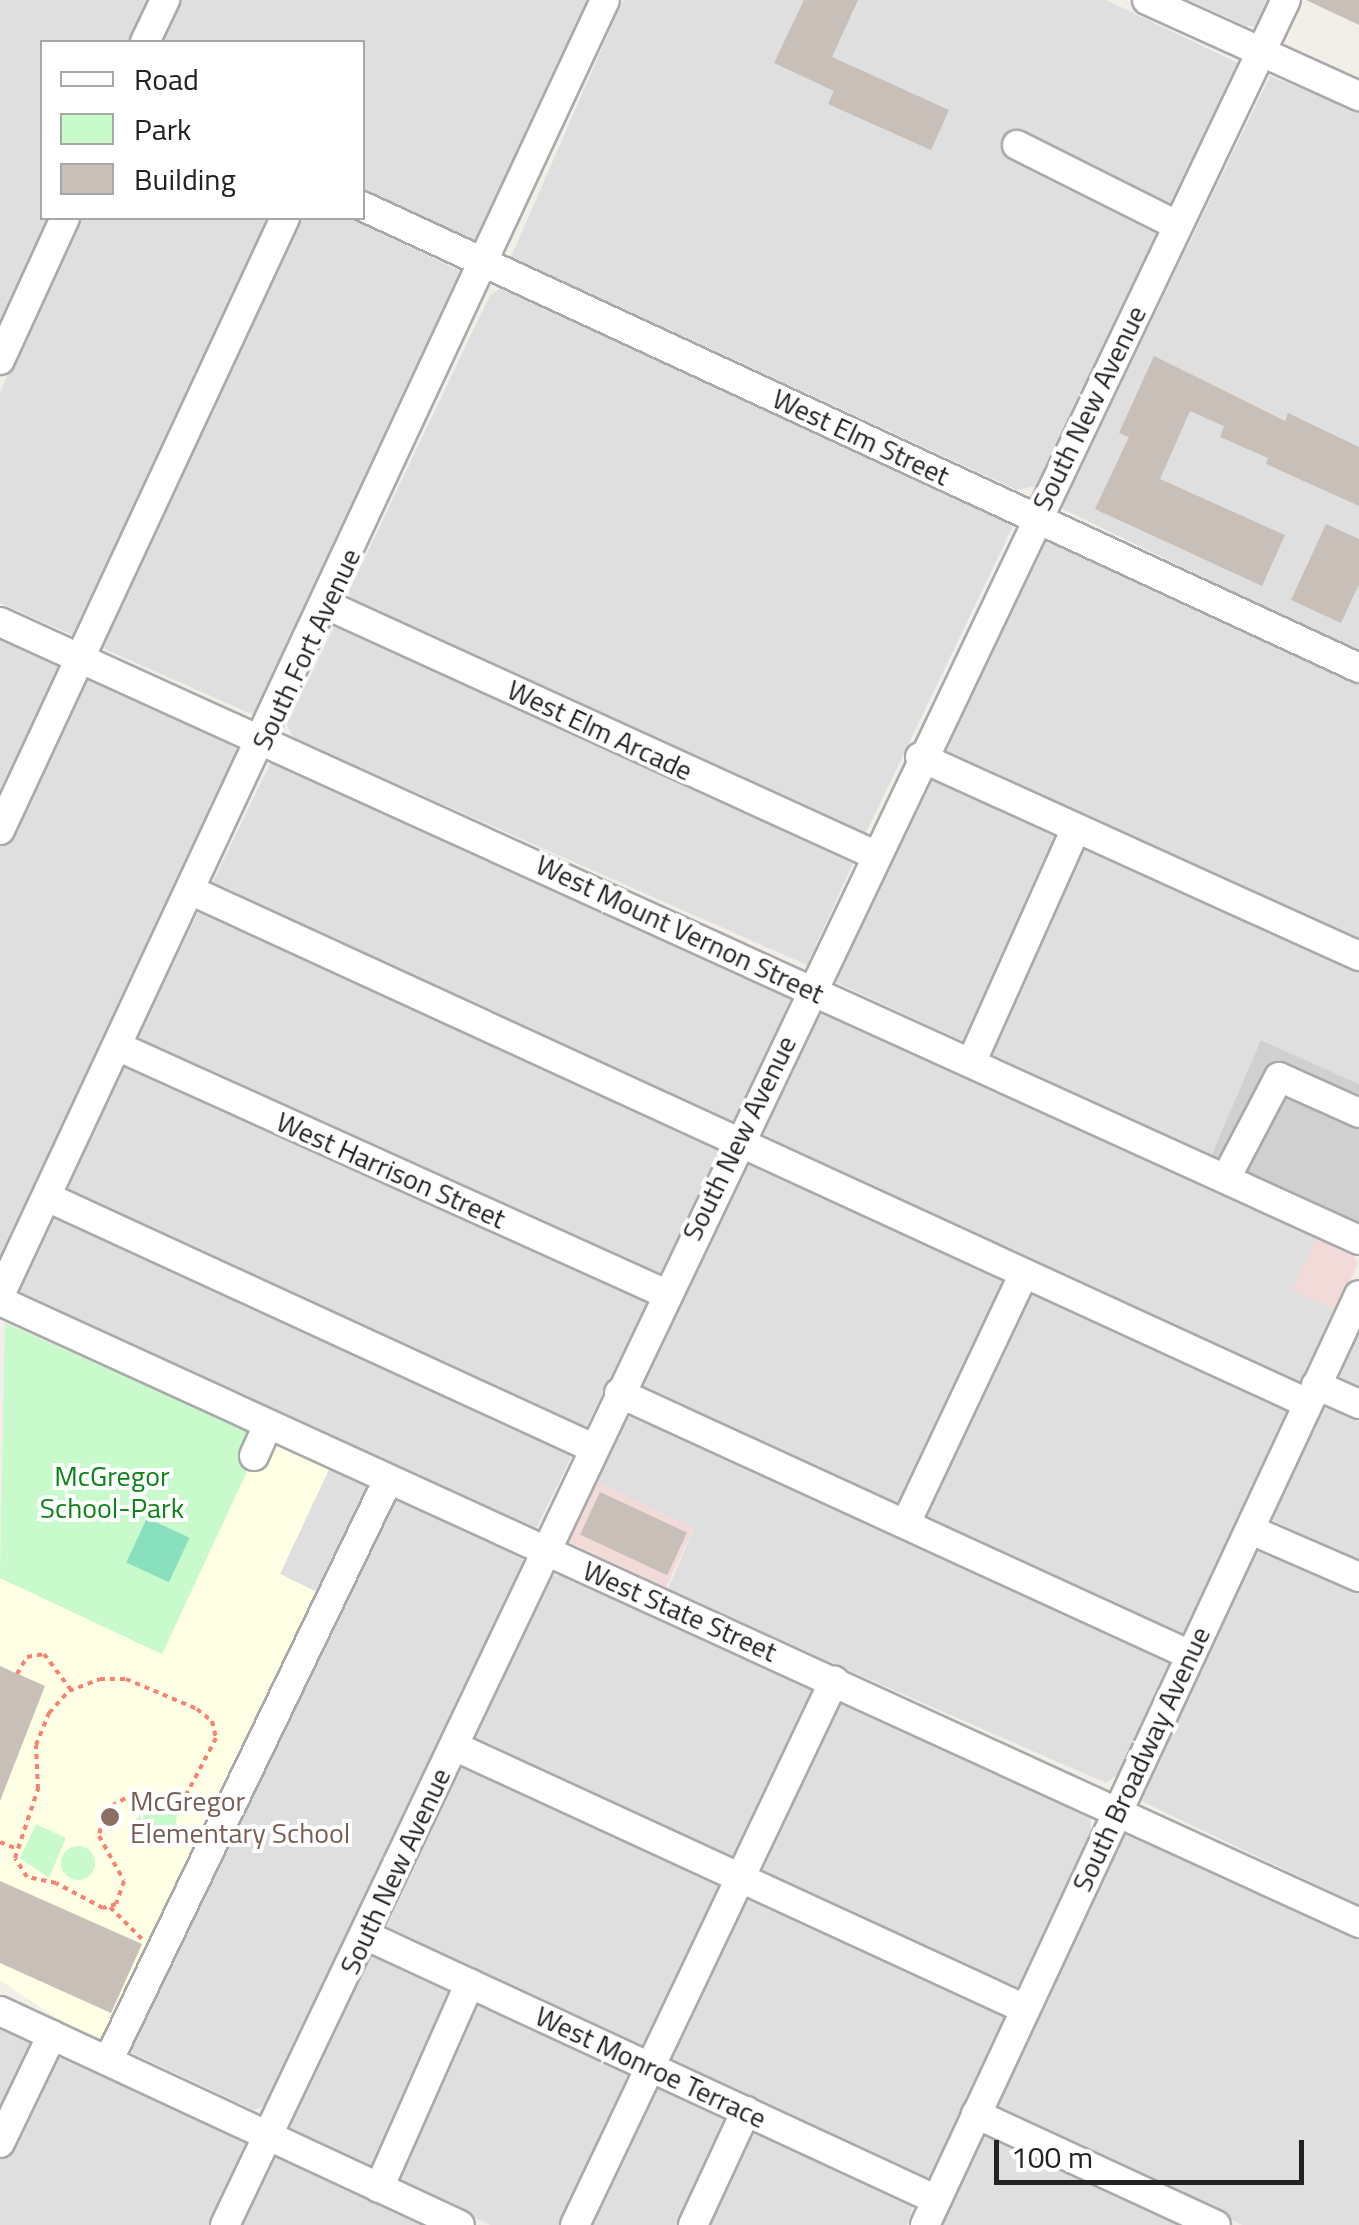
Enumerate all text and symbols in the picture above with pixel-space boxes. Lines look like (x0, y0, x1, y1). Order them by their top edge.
legend (40, 40, 365, 220)
text: Road (134, 56, 199, 102)
text: Park (134, 106, 191, 152)
text: Building (134, 156, 236, 202)
street label: South New Avenue (1025, 300, 1153, 516)
street label: West Elm Street (767, 381, 955, 493)
street label: South Fort Avenue (245, 543, 367, 755)
street label: West Elm Arcade (502, 672, 698, 788)
street label: West Mount Vernon Street (531, 847, 829, 1011)
street label: South New Avenue (675, 1030, 803, 1246)
street label: West Harrison Street (271, 1104, 511, 1236)
park label: McGregor School-Park (40, 1459, 184, 1525)
street label: West State Street (578, 1553, 782, 1669)
street label: South Broadway Avenue (1065, 1621, 1217, 1897)
street label: South New Avenue (332, 1763, 458, 1979)
place label: McGregor Elementary School (130, 1784, 350, 1850)
marker: McGregor Elementary School (99, 1806, 121, 1828)
street label: West Monroe Terrace (530, 1999, 772, 2135)
scale bar (999, 2120, 1309, 2182)
text: 100 m (1011, 2134, 1093, 2180)

